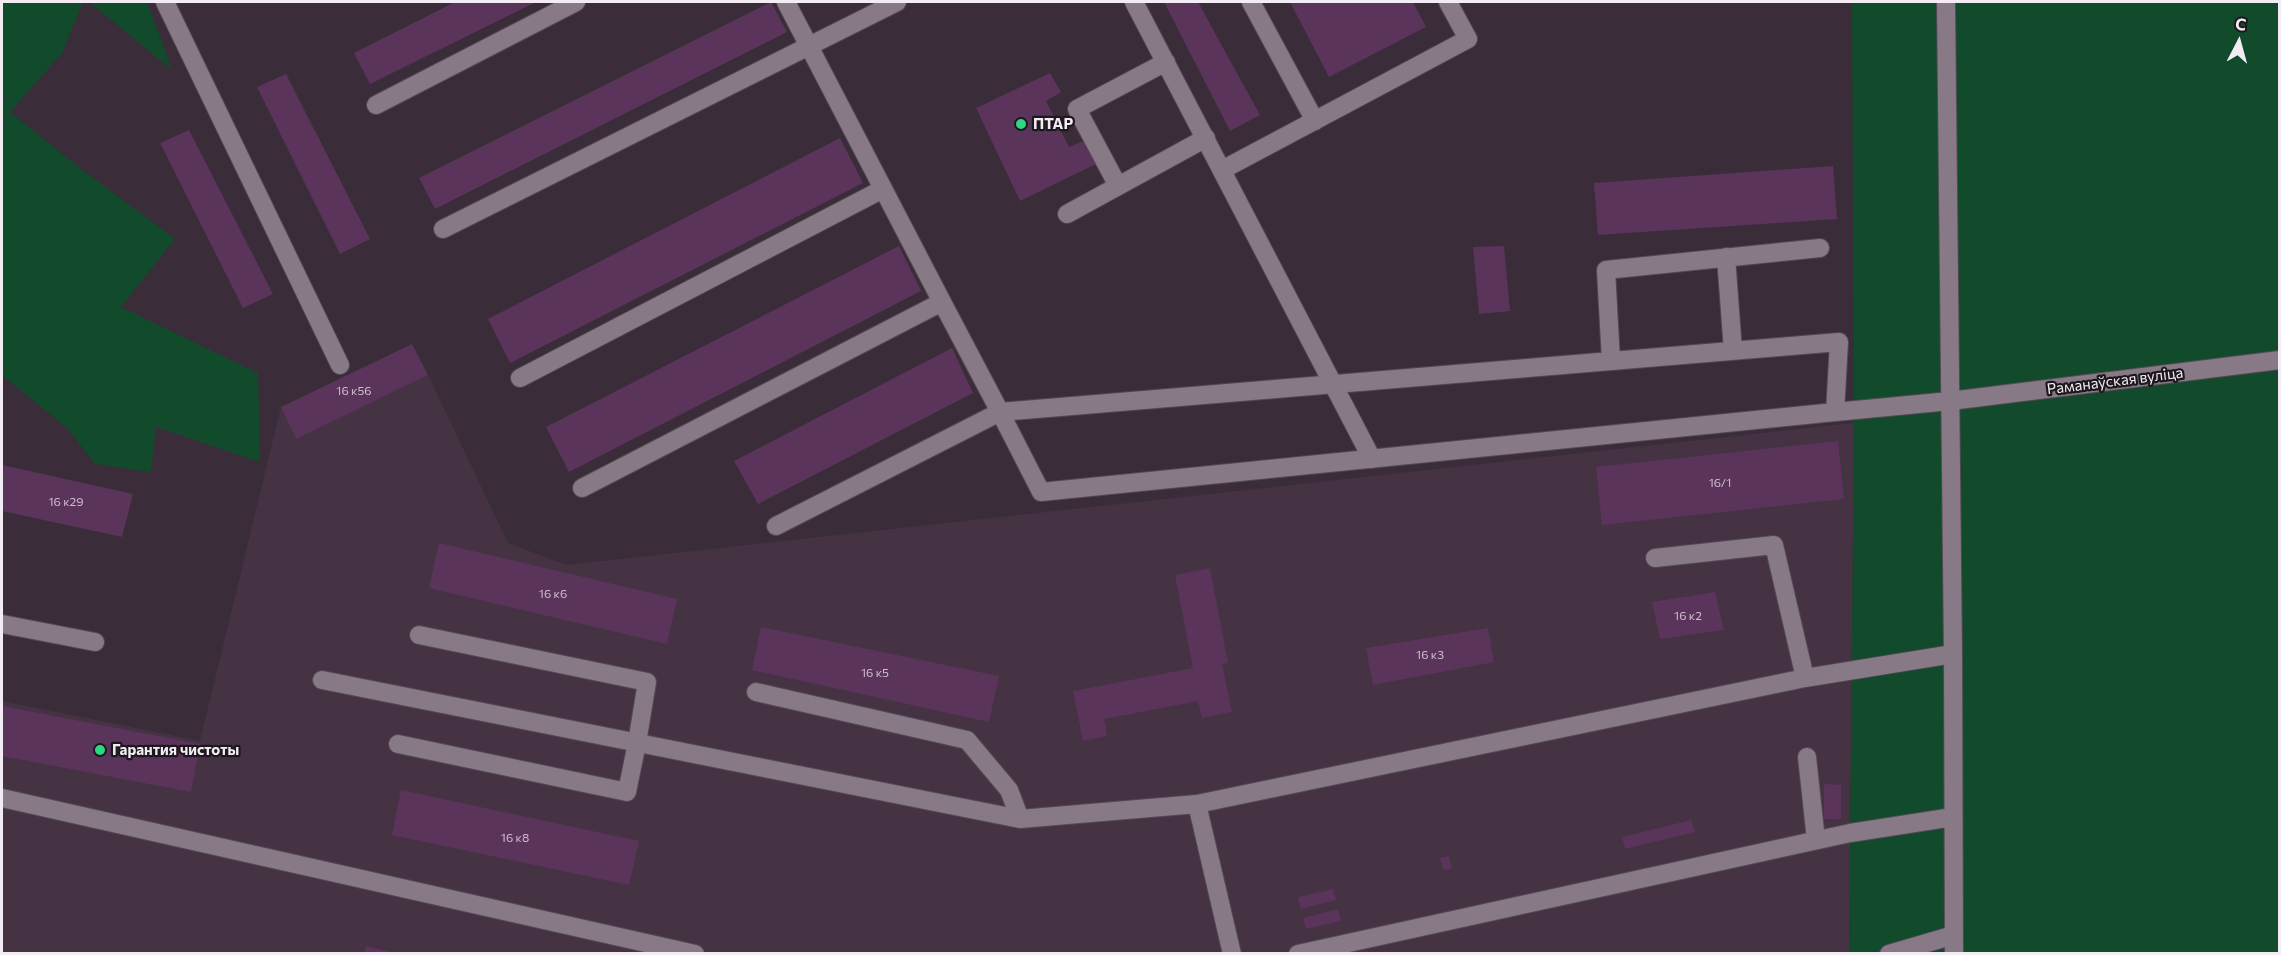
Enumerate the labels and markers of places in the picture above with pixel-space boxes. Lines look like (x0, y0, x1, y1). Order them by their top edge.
place label: ПТАР (1033, 115, 1073, 133)
marker: ПТАР (1014, 117, 1028, 131)
place label: Гарантия чистоты (112, 741, 239, 759)
marker: Гарантия чистоты (93, 743, 107, 757)

